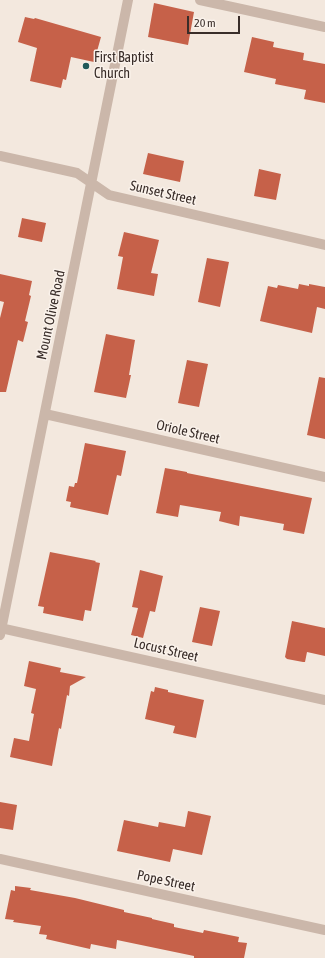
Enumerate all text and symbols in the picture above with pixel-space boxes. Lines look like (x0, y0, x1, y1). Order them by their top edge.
scale bar (189, 8, 242, 34)
text: 20 m (194, 16, 216, 30)
place label: First Baptist Church (94, 50, 154, 82)
marker: First Baptist Church (81, 61, 91, 71)
street label: Sunset Street (128, 177, 198, 209)
street label: Mount Olive Road (33, 269, 69, 361)
street label: Oriole Street (155, 417, 221, 447)
street label: Locust Street (132, 634, 200, 666)
street label: Pope Street (135, 867, 197, 895)

